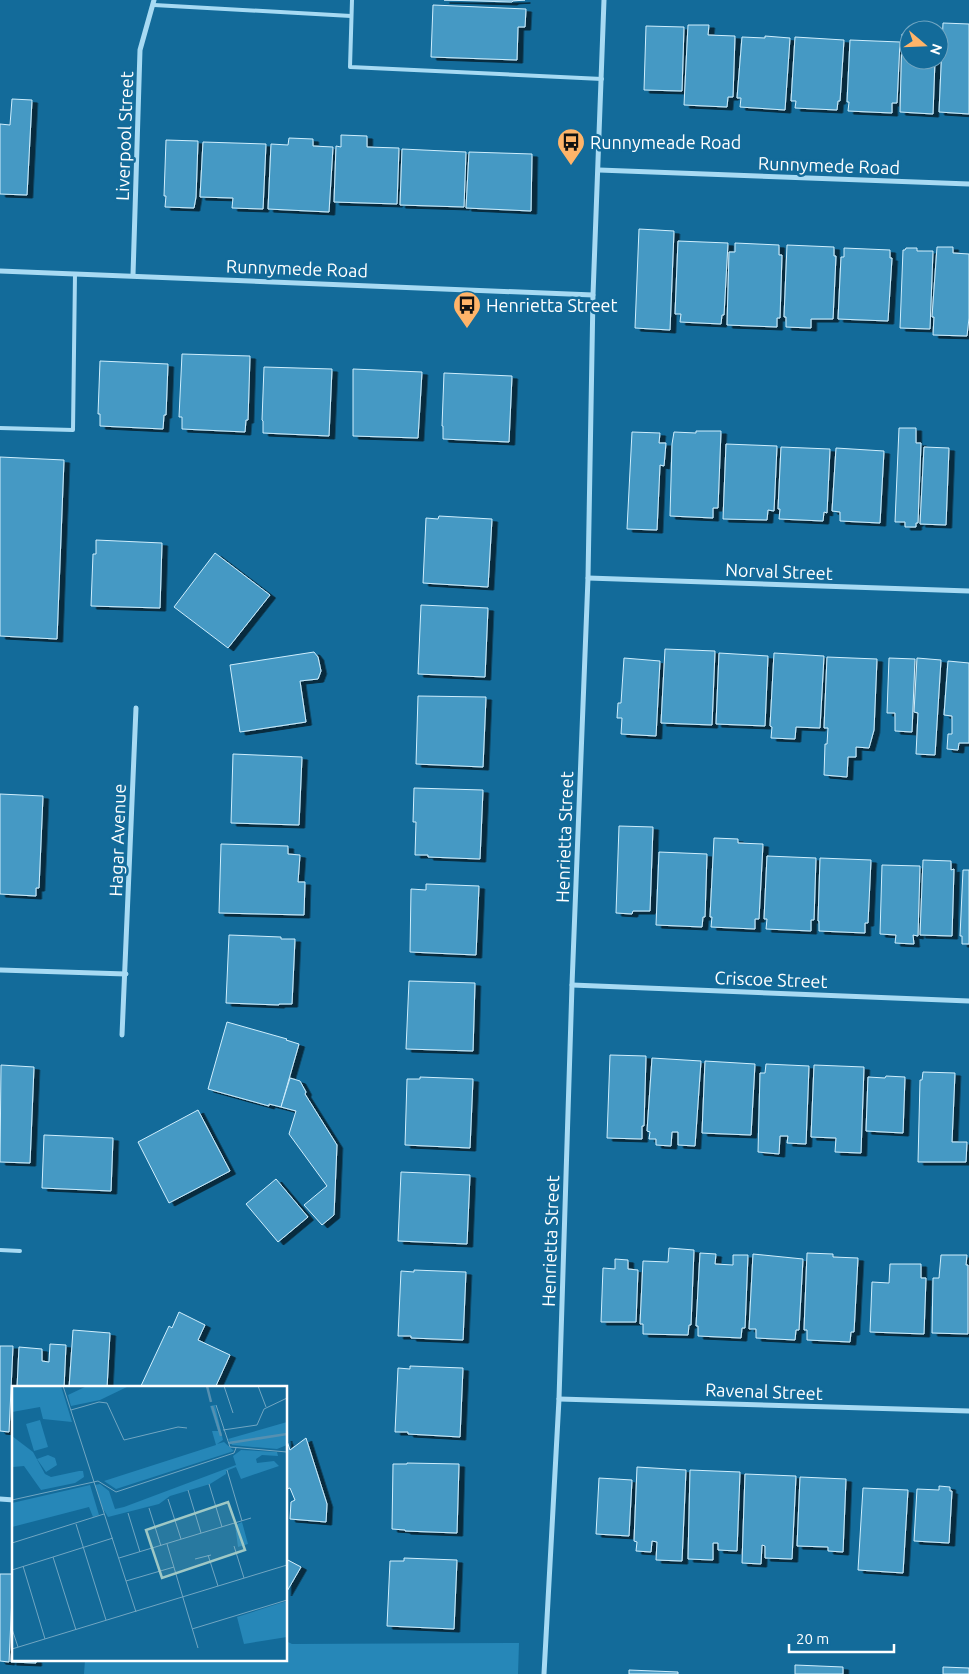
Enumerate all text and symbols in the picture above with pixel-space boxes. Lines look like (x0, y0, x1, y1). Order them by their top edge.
north arrow (899, 20, 949, 70)
text: N (927, 42, 946, 57)
street label: Liverpool Street (112, 71, 136, 201)
bus stop icon: Runnymeade Road (556, 127, 586, 166)
place label: Runnymeade Road (590, 132, 741, 152)
street label: Runnymede Road (758, 153, 900, 177)
street label: Runnymede Road (226, 256, 368, 280)
bus stop icon: Henrietta Street (452, 290, 482, 329)
place label: Henrietta Street (486, 295, 618, 315)
street label: Norval Street (725, 559, 833, 583)
street label: Henrietta Street (552, 771, 576, 903)
street label: Hagar Avenue (105, 783, 129, 897)
street label: Criscoe Street (714, 967, 828, 991)
street label: Henrietta Street (538, 1175, 562, 1307)
street label: Ravenal Street (705, 1379, 823, 1403)
inset map (12, 1386, 288, 1662)
scale bar (789, 1622, 894, 1654)
text: 20 m (796, 1630, 829, 1647)

